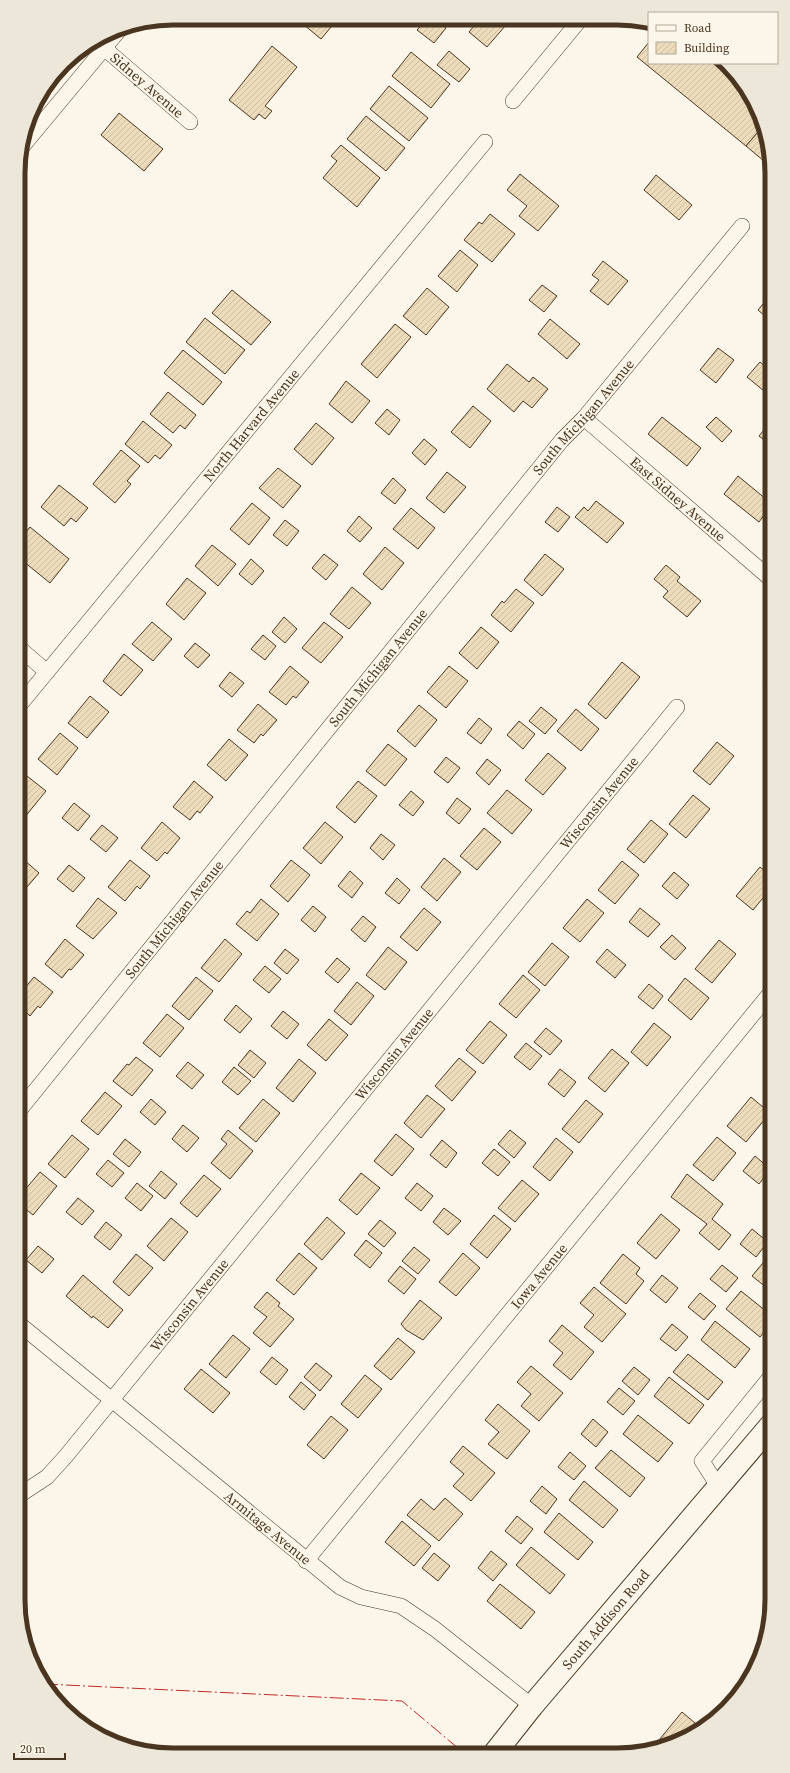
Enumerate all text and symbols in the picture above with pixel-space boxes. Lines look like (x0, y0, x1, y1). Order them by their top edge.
legend (648, 12, 778, 64)
text: Road (684, 20, 711, 36)
text: Building (684, 40, 729, 56)
street label: Sidney Avenue (106, 48, 188, 123)
street label: South Michigan Avenue (528, 355, 639, 479)
street label: North Harvard Avenue (199, 364, 304, 486)
street label: East Sidney Avenue (626, 452, 730, 546)
street label: South Michigan Avenue (324, 604, 432, 731)
street label: Wisconsin Avenue (555, 752, 643, 853)
street label: South Michigan Avenue (120, 856, 228, 983)
street label: Wisconsin Avenue (350, 1003, 438, 1105)
street label: Iowa Avenue (506, 1239, 572, 1313)
street label: Wisconsin Avenue (145, 1254, 233, 1356)
street label: Armitage Avenue (220, 1486, 316, 1569)
street label: South Addison Road (557, 1565, 654, 1674)
scale bar (14, 1735, 65, 1761)
text: 20 m (20, 1741, 46, 1757)

